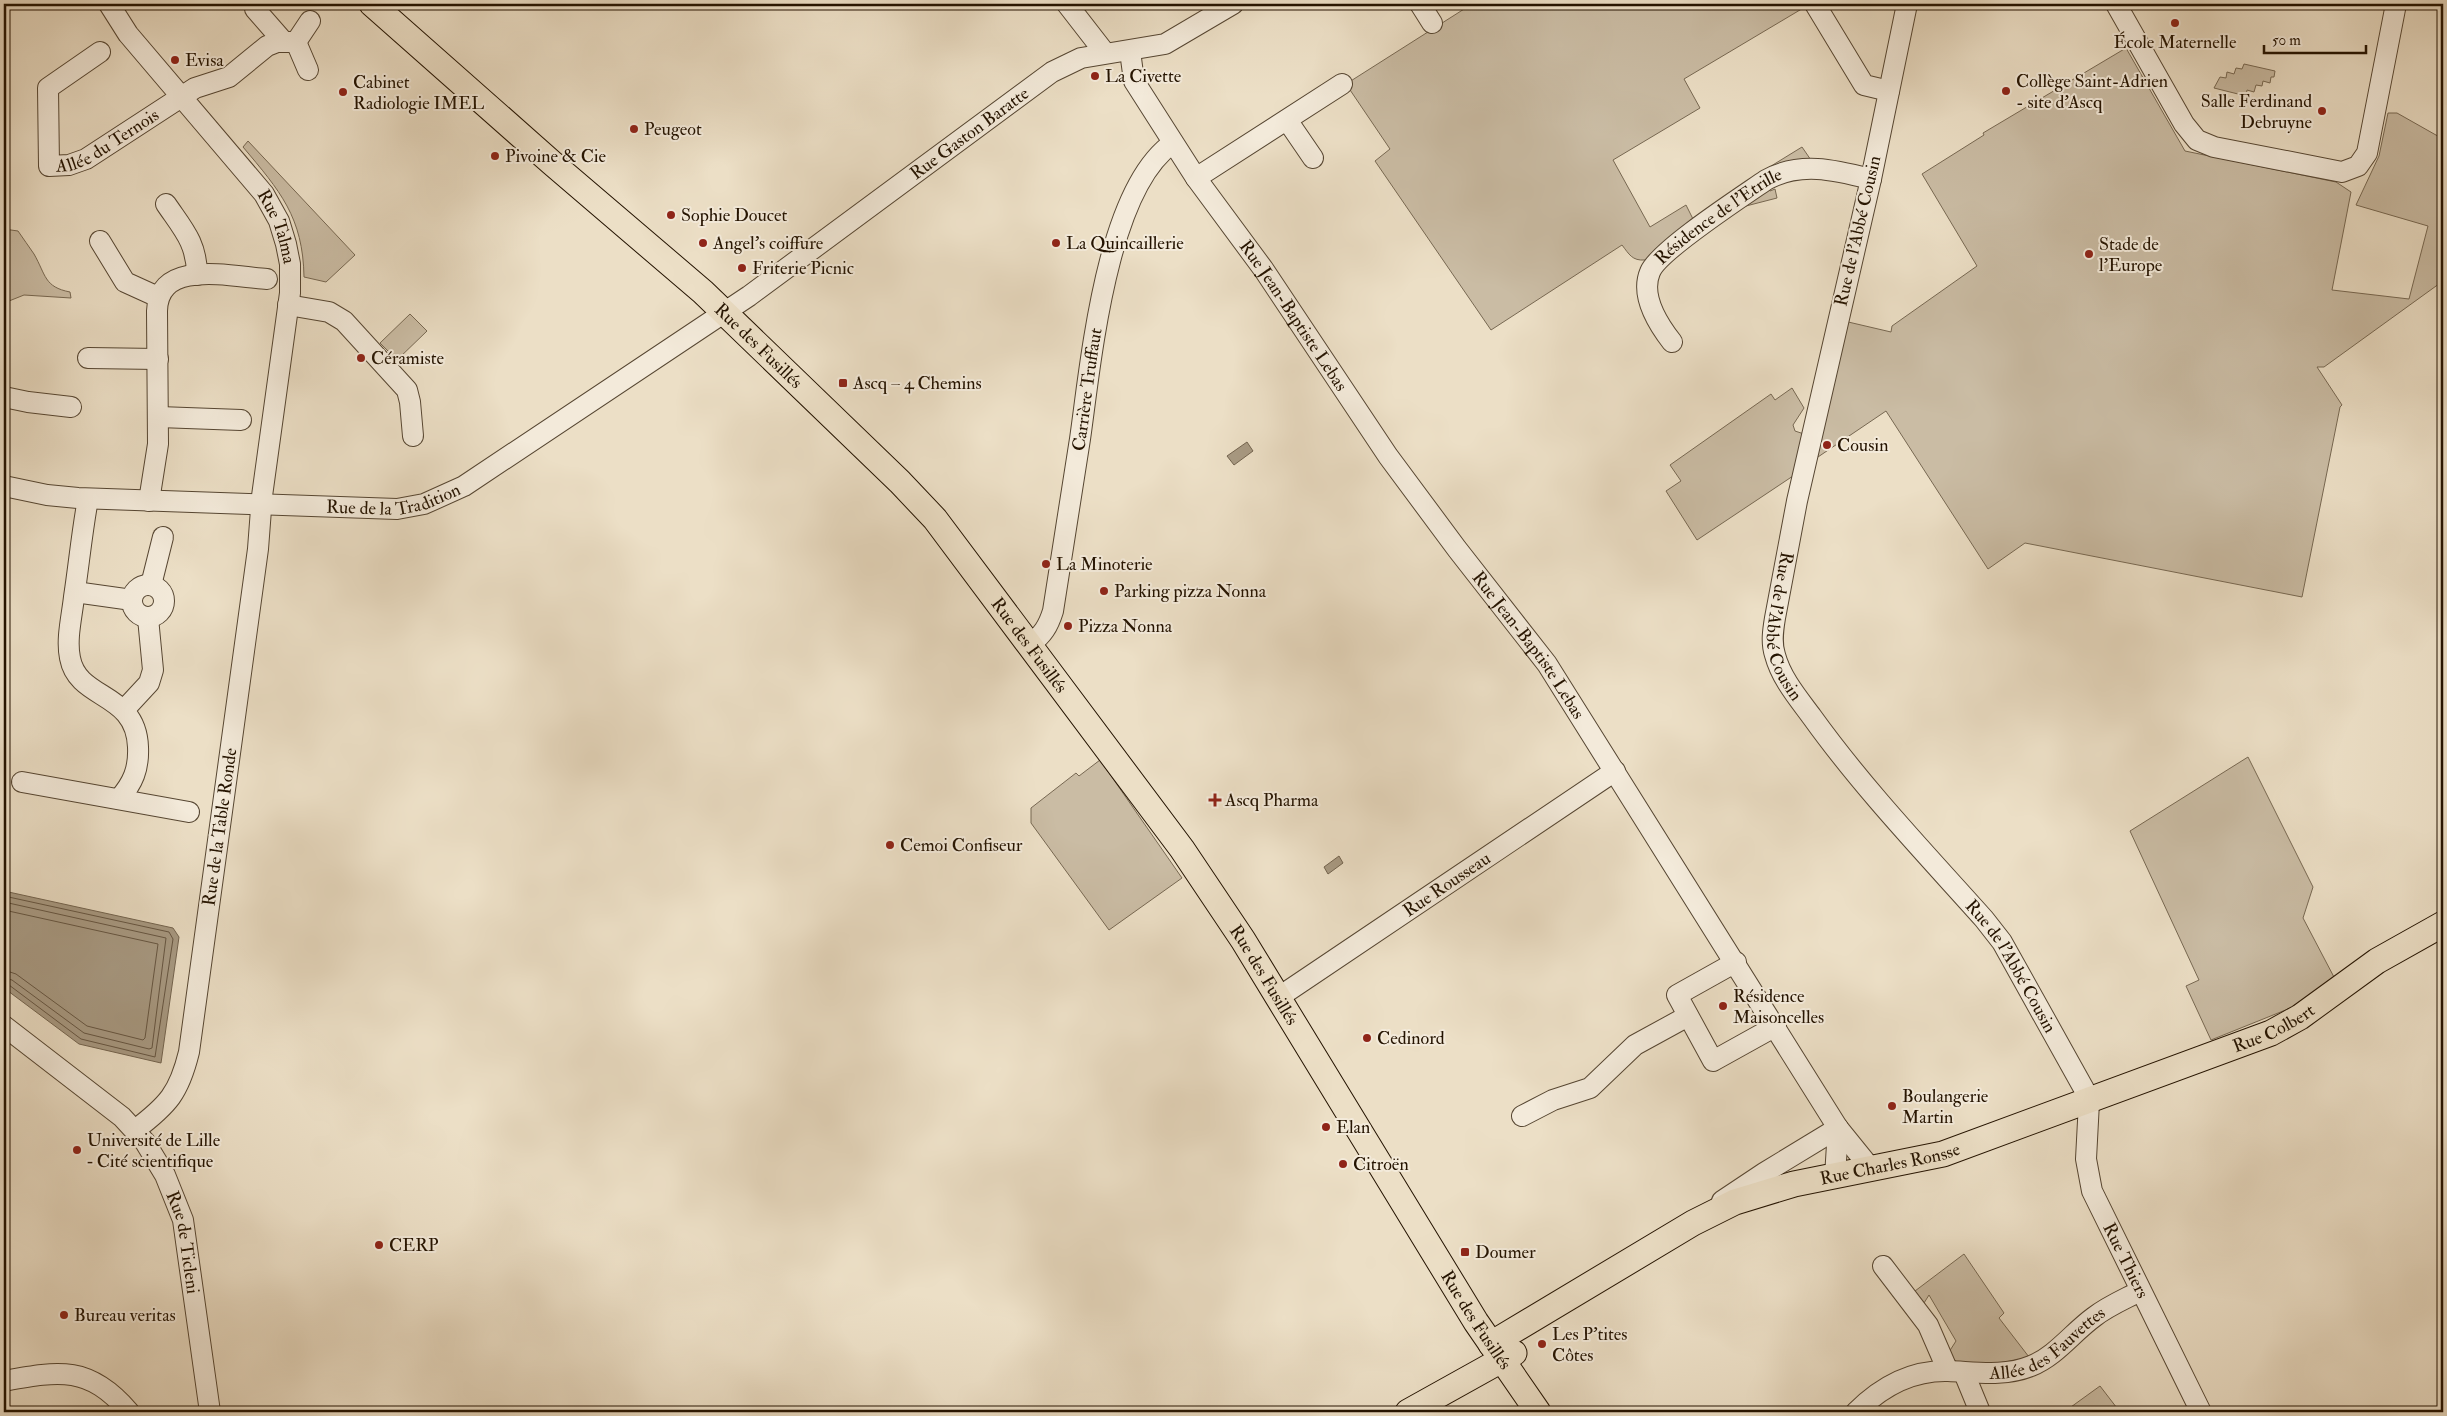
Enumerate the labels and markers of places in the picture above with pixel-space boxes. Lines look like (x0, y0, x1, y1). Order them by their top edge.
marker: École Maternelle (2169, 17, 2181, 29)
place label: École Maternelle (2114, 31, 2237, 54)
place label: Evisa (185, 49, 224, 72)
marker: Evisa (169, 54, 181, 66)
place label: La Civette (1105, 65, 1182, 88)
marker: La Civette (1089, 70, 1101, 82)
place label: Collège Saint-Adrien - site d'Ascq (2016, 70, 2168, 114)
place label: Cabinet Radiologie IMEL (353, 71, 484, 115)
marker: Collège Saint-Adrien - site d'Ascq (2000, 85, 2012, 97)
marker: Cabinet Radiologie IMEL (337, 86, 349, 98)
place label: Salle Ferdinand Debruyne (2201, 90, 2312, 134)
marker: Salle Ferdinand Debruyne (2316, 105, 2328, 117)
place label: Peugeot (644, 118, 702, 141)
marker: Peugeot (628, 123, 640, 135)
place label: Pivoine & Cie (505, 145, 606, 168)
marker: Pivoine & Cie (489, 150, 501, 162)
place label: Sophie Doucet (681, 204, 788, 227)
marker: Sophie Doucet (665, 209, 677, 221)
place label: Angel's coiffure (712, 232, 824, 255)
place label: La Quincaillerie (1066, 232, 1184, 255)
place label: Stade de l'Europe (2099, 233, 2163, 277)
marker: Angel's coiffure (697, 237, 709, 249)
marker: La Quincaillerie (1050, 237, 1062, 249)
marker: Stade de l'Europe (2083, 248, 2095, 260)
place label: Friterie Picnic (752, 257, 854, 280)
marker: Friterie Picnic (736, 262, 748, 274)
place label: Céramiste (371, 347, 445, 370)
marker: Céramiste (355, 352, 367, 364)
place label: Ascq – 4 Chemins (852, 372, 982, 395)
marker: Ascq – 4 Chemins (837, 377, 849, 389)
place label: Cousin (1837, 434, 1888, 457)
marker: Cousin (1821, 439, 1833, 451)
place label: La Minoterie (1056, 553, 1153, 576)
marker: La Minoterie (1040, 558, 1052, 570)
place label: Parking pizza Nonna (1114, 580, 1267, 603)
marker: Parking pizza Nonna (1098, 585, 1110, 597)
place label: Pizza Nonna (1078, 615, 1173, 638)
marker: Pizza Nonna (1062, 620, 1074, 632)
place label: Ascq Pharma (1224, 789, 1319, 812)
marker: Ascq Pharma (1209, 794, 1221, 806)
place label: Cemoi Confiseur (900, 834, 1023, 857)
marker: Cemoi Confiseur (884, 839, 896, 851)
place label: Résidence Maisoncelles (1733, 985, 1824, 1029)
marker: Résidence Maisoncelles (1717, 1000, 1729, 1012)
place label: Cedinord (1377, 1027, 1445, 1050)
marker: Cedinord (1361, 1032, 1373, 1044)
place label: Boulangerie Martin (1902, 1085, 1989, 1129)
marker: Boulangerie Martin (1886, 1100, 1898, 1112)
place label: Elan (1336, 1116, 1370, 1139)
marker: Elan (1320, 1121, 1332, 1133)
place label: Université de Lille ‐ Cité scientifique (87, 1129, 221, 1173)
marker: Université de Lille ‐ Cité scientifique (71, 1144, 83, 1156)
place label: Citroën (1353, 1153, 1409, 1176)
marker: Citroën (1337, 1158, 1349, 1170)
place label: CERP (389, 1234, 439, 1257)
marker: CERP (373, 1239, 385, 1251)
place label: Doumer (1475, 1241, 1536, 1264)
marker: Doumer (1459, 1246, 1471, 1258)
place label: Bureau veritas (74, 1304, 176, 1327)
marker: Bureau veritas (58, 1309, 70, 1321)
place label: Les P'tites Côtes (1552, 1323, 1627, 1367)
marker: Les P'tites Côtes (1536, 1338, 1548, 1350)

